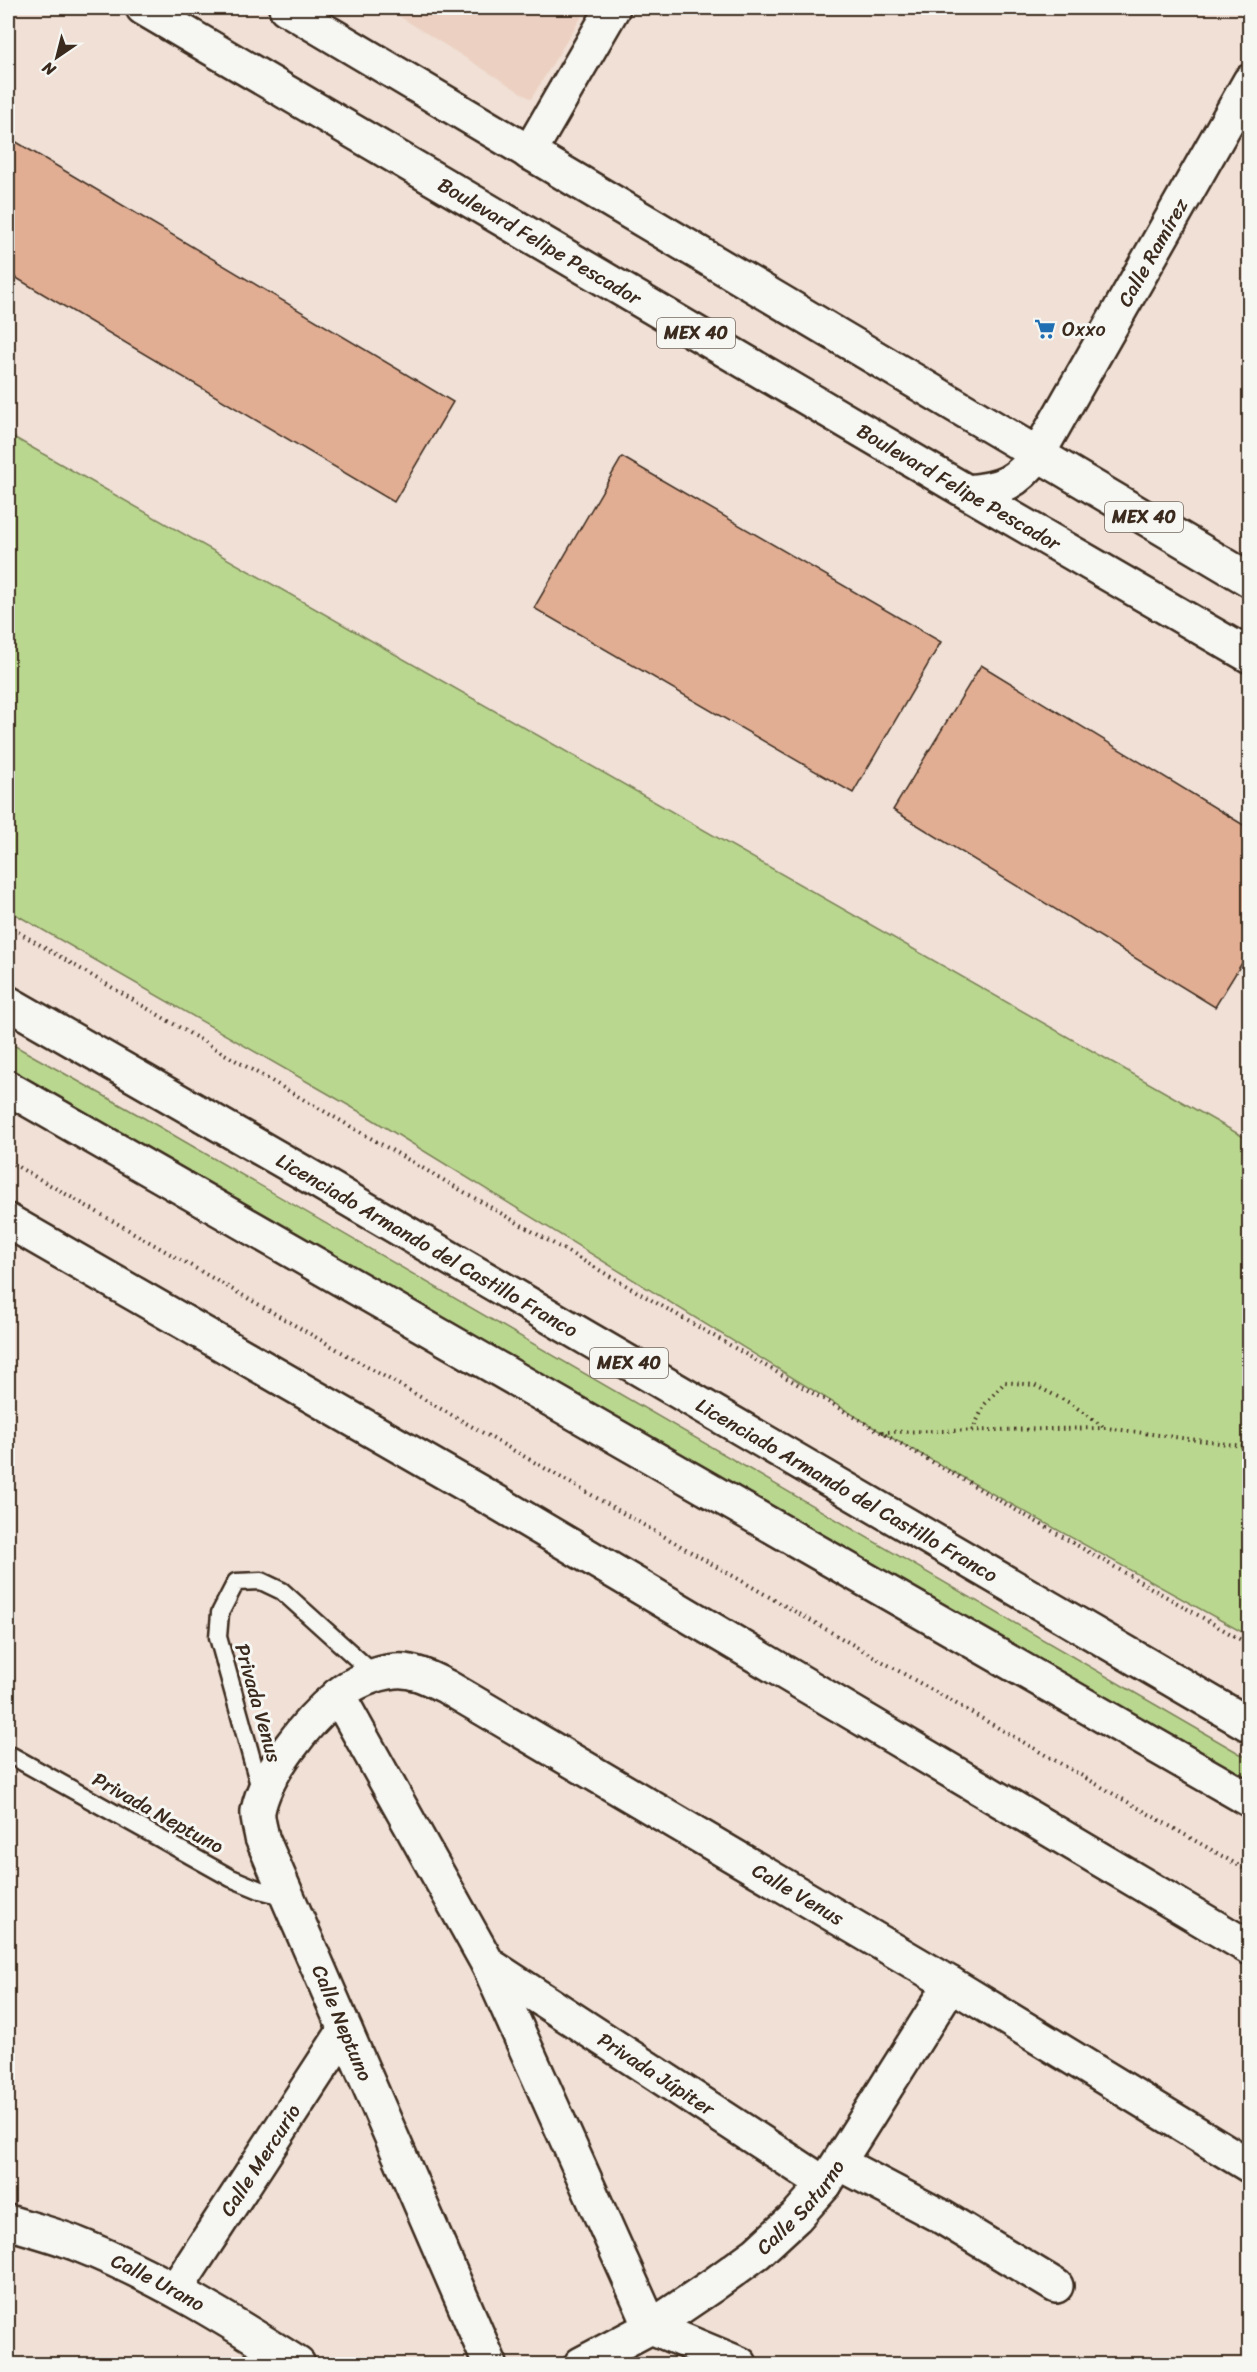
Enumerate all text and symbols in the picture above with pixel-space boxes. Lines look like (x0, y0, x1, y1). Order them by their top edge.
north arrow (27, 27, 87, 87)
text: N (35, 53, 62, 85)
street label: Boulevard Felipe Pescador (431, 167, 650, 316)
street label: Calle Ramírez (1108, 191, 1198, 313)
place label: Oxxo (1062, 312, 1106, 347)
supermarket icon: Oxxo (1033, 317, 1057, 341)
road number: MEX 40 (657, 318, 735, 348)
street label: Boulevard Felipe Pescador (850, 413, 1069, 561)
road number: MEX 40 (1105, 502, 1183, 532)
street label: Licenciado Armando del Castillo Franco (270, 1143, 585, 1347)
road number: MEX 40 (590, 1348, 668, 1378)
street label: Licenciado Armando del Castillo Franco (689, 1388, 1005, 1592)
street label: Privada Venus (224, 1639, 292, 1767)
street label: Privada Neptuno (86, 1762, 230, 1864)
street label: Calle Venus (745, 1853, 852, 1935)
street label: Calle Neptuno (302, 1959, 382, 2087)
street label: Privada Júpiter (590, 2022, 723, 2126)
street label: Calle Mercurio (210, 2096, 310, 2223)
street label: Calle Saturno (748, 2152, 854, 2263)
street label: Calle Urano (105, 2243, 212, 2321)

